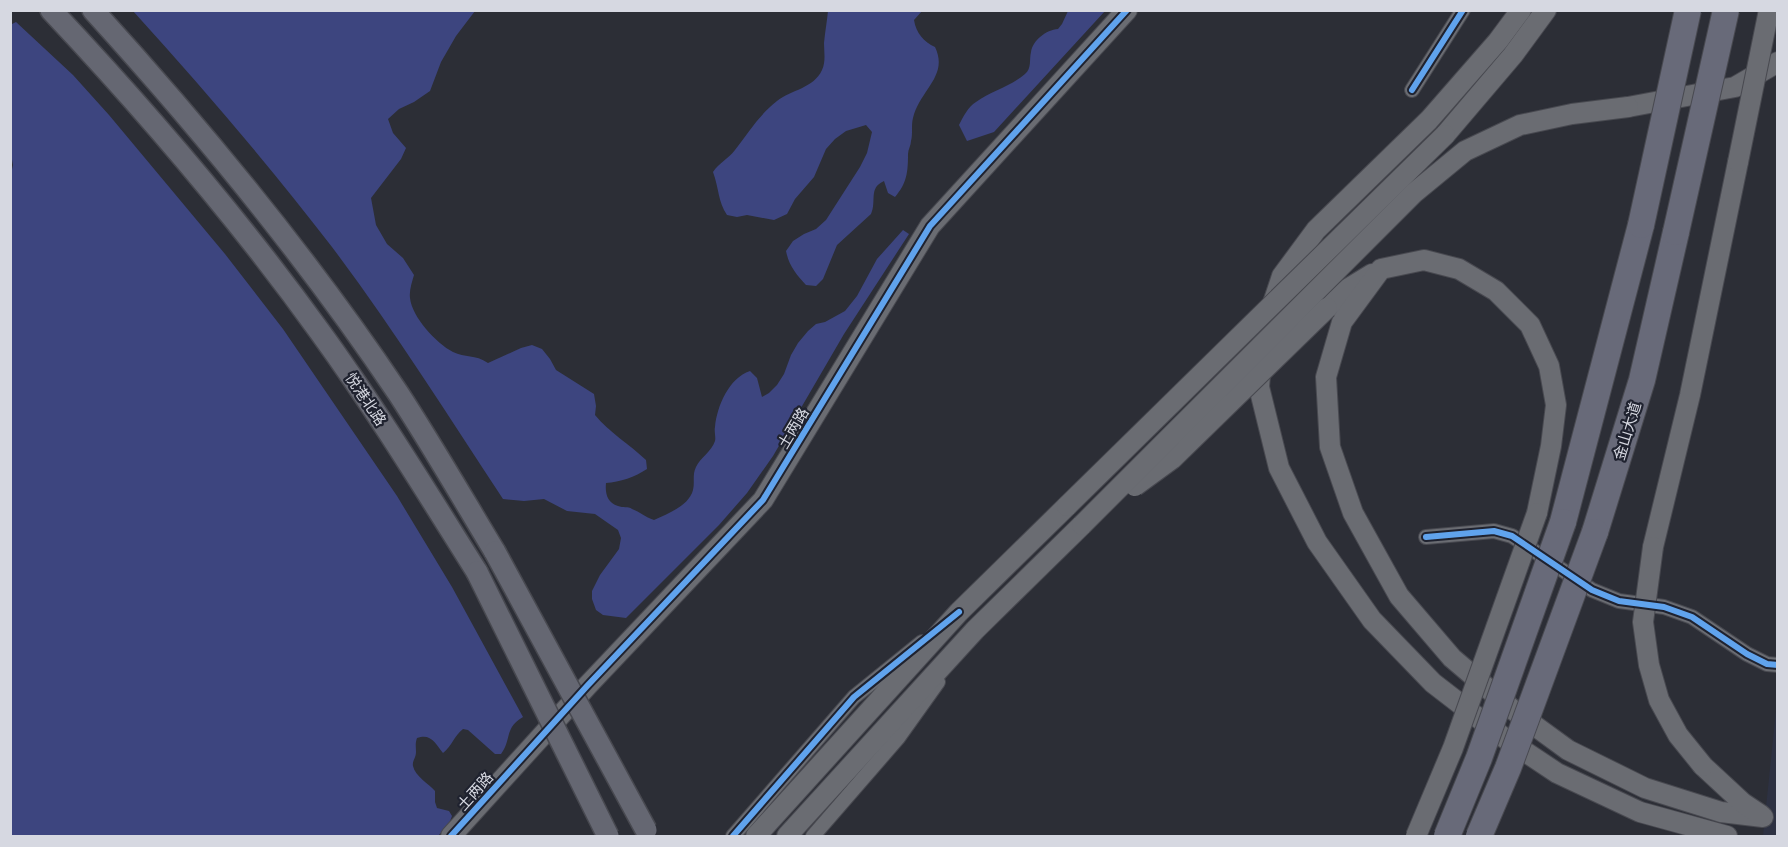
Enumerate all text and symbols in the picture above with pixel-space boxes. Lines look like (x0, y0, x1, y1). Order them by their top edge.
street label: 悦港北路 (341, 369, 391, 429)
street label: 金山大道 (1609, 400, 1645, 462)
street label: 土两路 (773, 404, 813, 452)
street label: 土两路 (453, 768, 497, 814)

